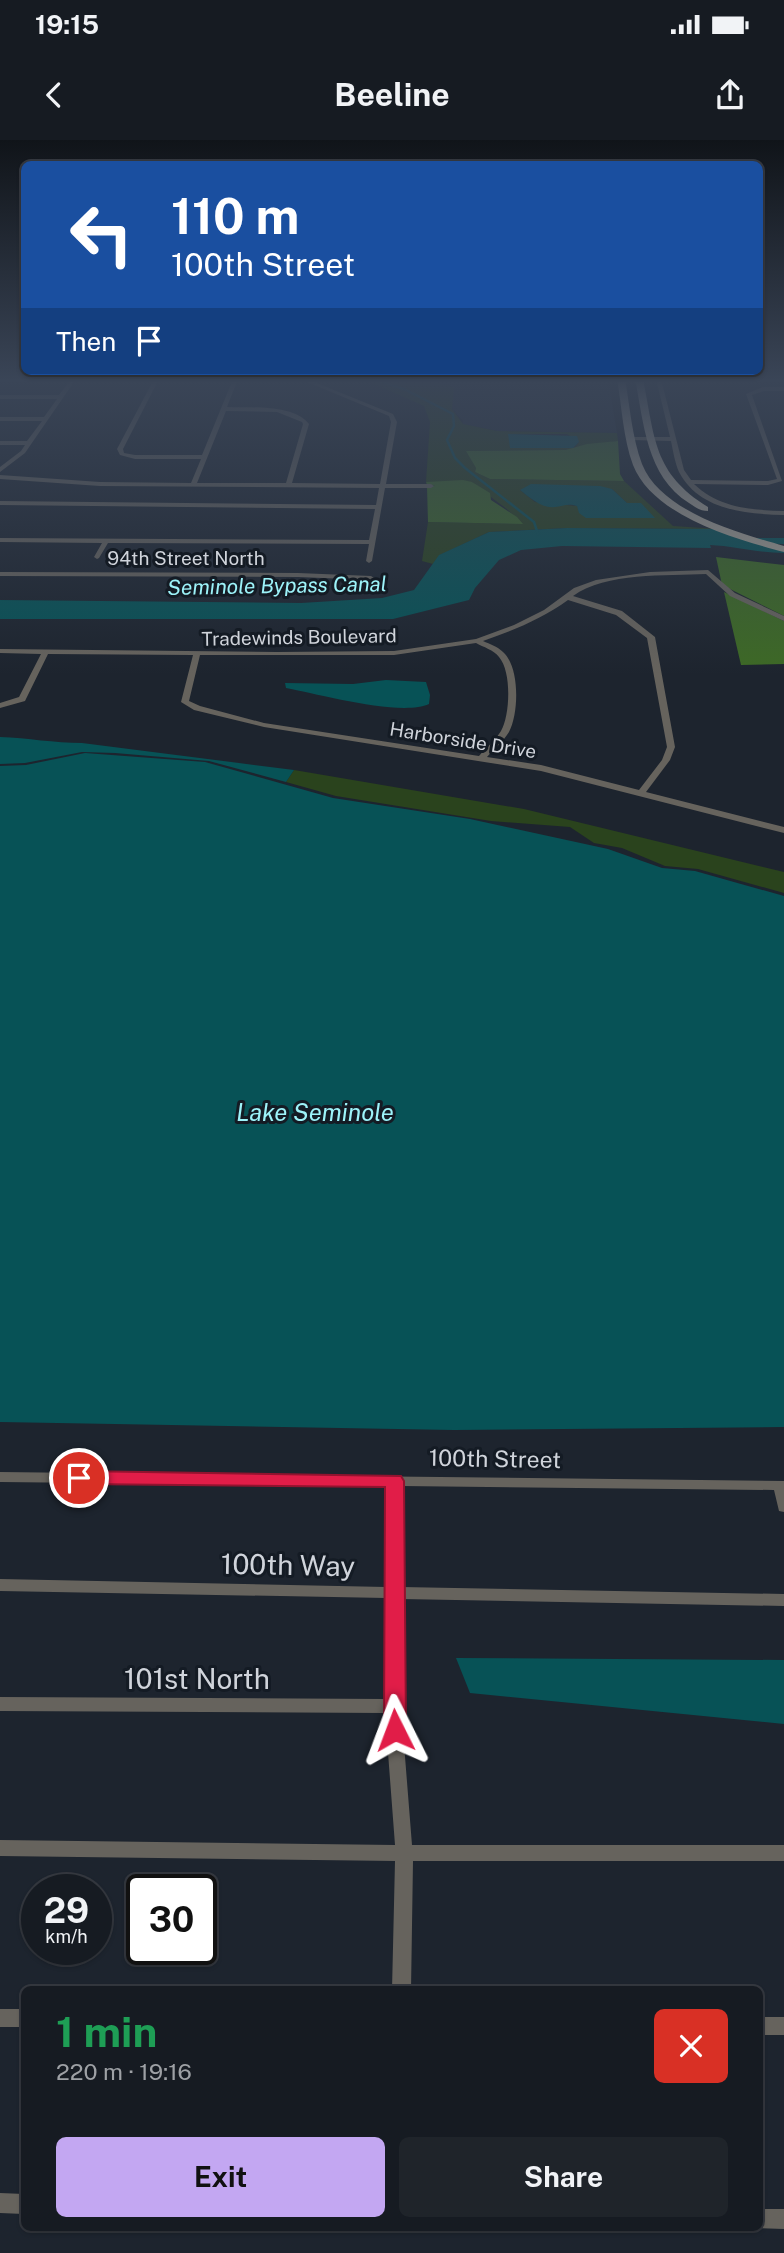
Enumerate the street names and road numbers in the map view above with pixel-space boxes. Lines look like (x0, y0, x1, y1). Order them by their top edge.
street label: 94th Street North (107, 547, 265, 569)
street label: Tradewinds Boulevard (201, 624, 397, 650)
street label: Harborside Drive (388, 718, 538, 762)
street label: 100th Street (429, 1444, 561, 1473)
street label: 100th Way (221, 1547, 355, 1582)
street label: 101st North (124, 1662, 270, 1695)

